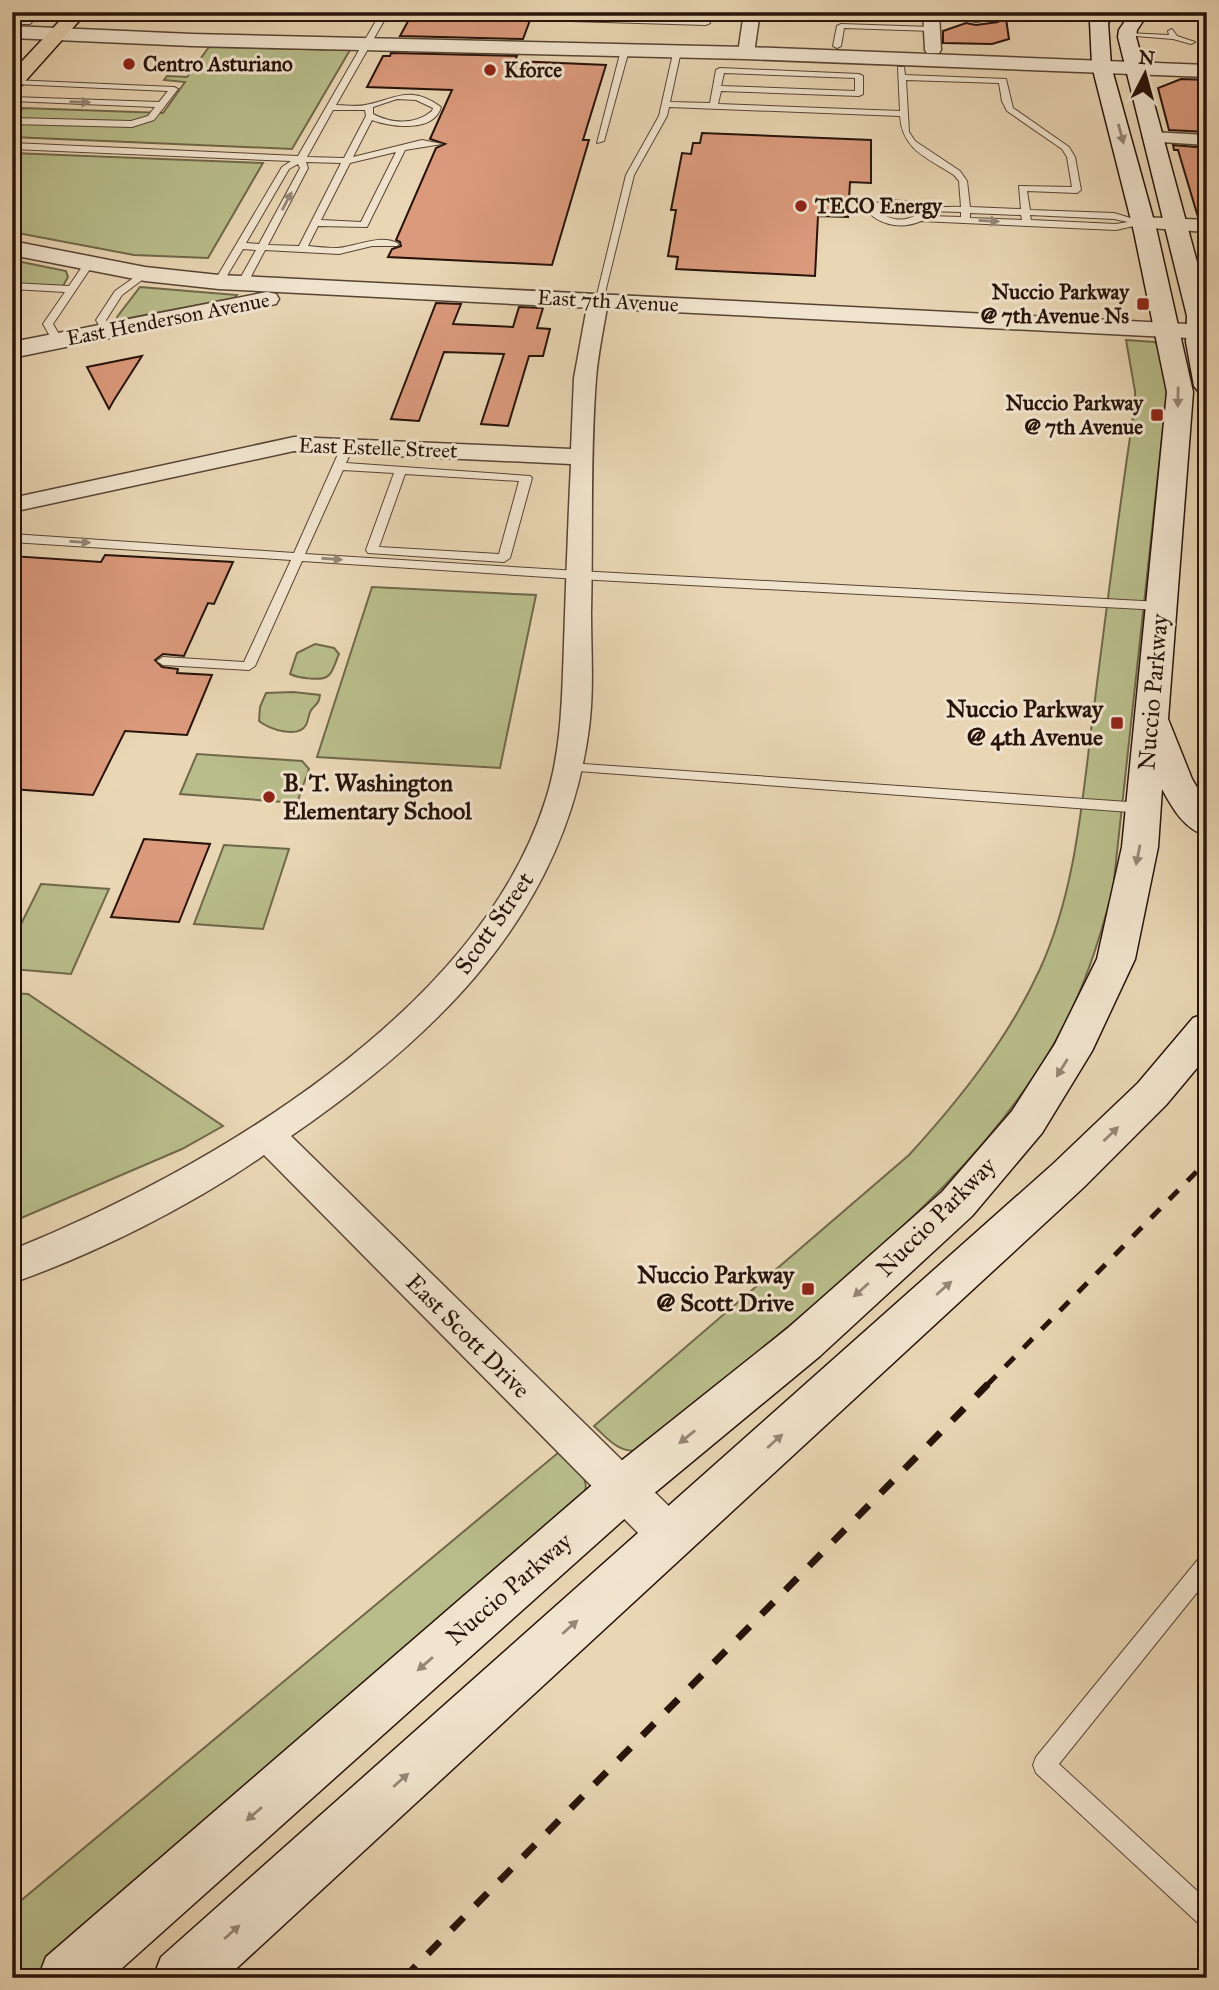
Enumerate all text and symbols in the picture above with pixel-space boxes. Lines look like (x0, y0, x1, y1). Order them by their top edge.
north arrow (1110, 38, 1180, 108)
text: N (1138, 45, 1156, 70)
place label: Centro Asturiano (143, 51, 293, 77)
marker: Centro Asturiano (121, 56, 137, 72)
place label: Kforce (504, 57, 562, 83)
marker: Kforce (482, 62, 498, 78)
one-way arrow (70, 97, 92, 108)
one-way arrow (1116, 123, 1127, 145)
one-way arrow (281, 191, 292, 211)
place label: TECO Energy (814, 193, 943, 219)
marker: TECO Energy (793, 198, 809, 214)
one-way arrow (978, 215, 1000, 226)
place label: Nuccio Parkway @ 7th Avenue Ns (981, 279, 1130, 329)
street label: East 7th Avenue (537, 284, 680, 318)
street label: East Henderson Avenue (64, 287, 272, 351)
marker: Nuccio Parkway @ 7th Avenue Ns (1135, 296, 1151, 312)
one-way arrow (1172, 387, 1184, 409)
place label: Nuccio Parkway @ 7th Avenue (1006, 390, 1144, 440)
marker: Nuccio Parkway @ 7th Avenue (1149, 407, 1165, 423)
street label: East Estelle Street (298, 432, 459, 464)
one-way arrow (70, 537, 92, 548)
one-way arrow (321, 554, 343, 565)
street label: Nuccio Parkway (1131, 612, 1175, 772)
place label: Nuccio Parkway @ 4th Avenue (946, 694, 1105, 752)
marker: Nuccio Parkway @ 4th Avenue (1109, 715, 1125, 731)
place label: B. T. Washington Elementary School (283, 768, 472, 826)
marker: B. T. Washington Elementary School (261, 789, 277, 805)
one-way arrow (1132, 844, 1143, 866)
street label: Scott Street (448, 866, 540, 980)
one-way arrow (1055, 1058, 1068, 1077)
one-way arrow (1102, 1127, 1119, 1143)
street label: Nuccio Parkway (870, 1150, 1003, 1283)
place label: Nuccio Parkway @ Scott Drive (637, 1260, 796, 1318)
street label: East Scott Drive (400, 1268, 536, 1404)
marker: Nuccio Parkway @ Scott Drive (800, 1281, 816, 1297)
one-way arrow (935, 1281, 952, 1297)
one-way arrow (853, 1282, 870, 1298)
one-way arrow (679, 1429, 696, 1444)
one-way arrow (766, 1433, 784, 1449)
street label: Nuccio Parkway (440, 1526, 579, 1652)
one-way arrow (561, 1619, 579, 1635)
one-way arrow (416, 1655, 433, 1671)
one-way arrow (392, 1772, 409, 1788)
one-way arrow (245, 1806, 263, 1822)
one-way arrow (223, 1924, 241, 1940)

